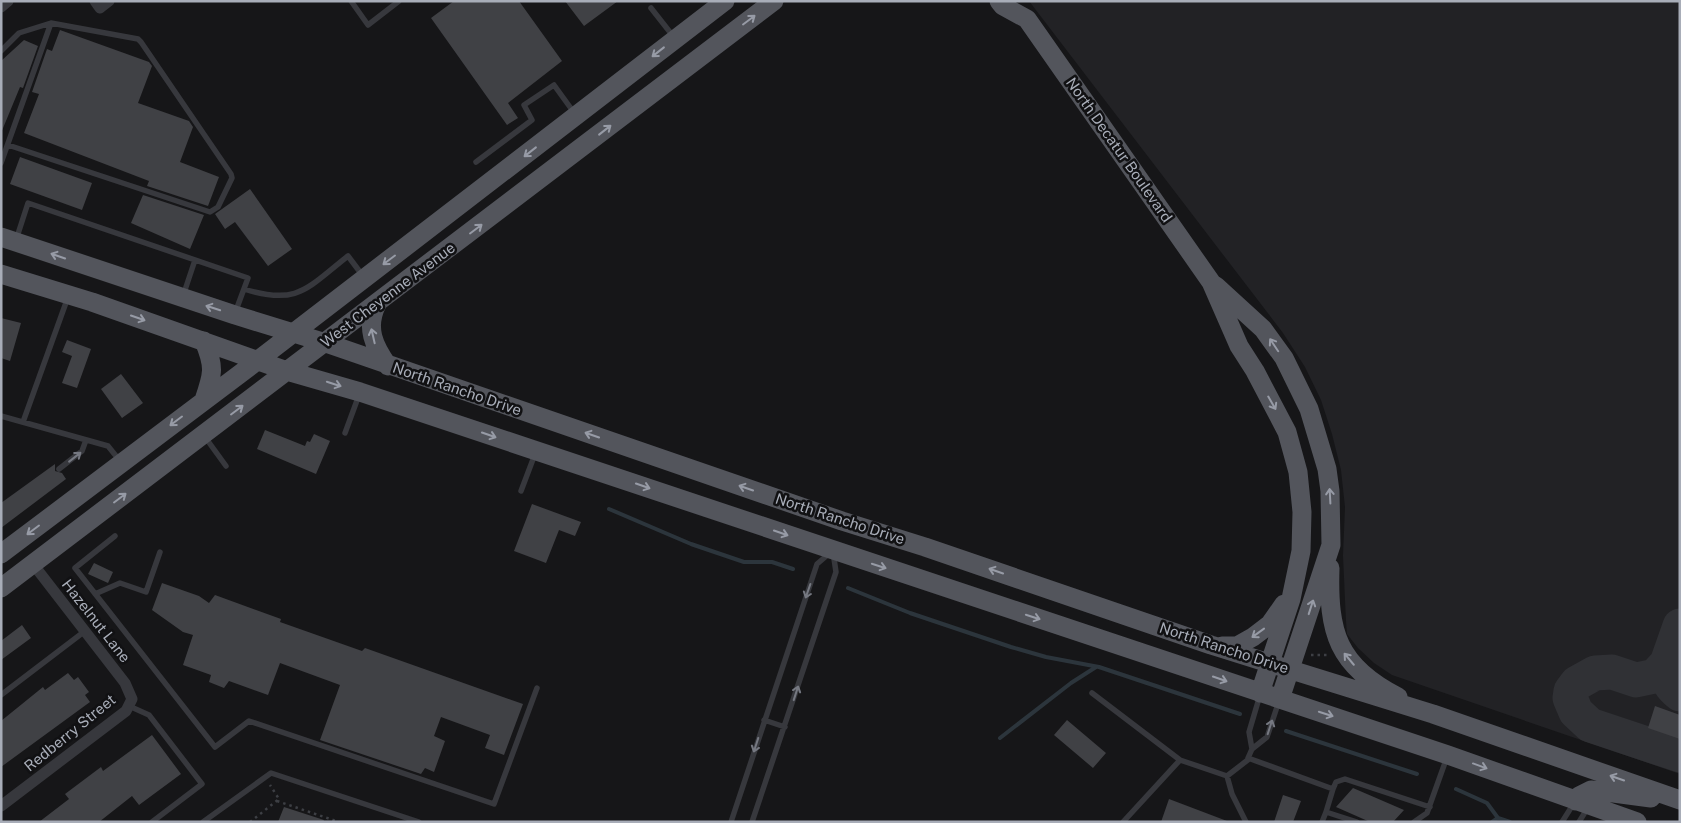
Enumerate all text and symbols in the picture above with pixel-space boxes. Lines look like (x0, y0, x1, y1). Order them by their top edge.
one-way arrow (742, 15, 756, 25)
one-way arrow (652, 47, 665, 58)
street label: North Decatur Boulevard (1063, 74, 1176, 225)
one-way arrow (598, 125, 612, 135)
one-way arrow (524, 146, 537, 157)
one-way arrow (469, 223, 482, 234)
street label: West Cheyenne Avenue (317, 239, 458, 351)
one-way arrow (51, 251, 67, 260)
one-way arrow (382, 255, 396, 265)
one-way arrow (205, 303, 221, 312)
one-way arrow (130, 314, 145, 323)
one-way arrow (368, 329, 377, 345)
one-way arrow (1269, 338, 1280, 352)
street label: North Rancho Drive (391, 359, 524, 419)
one-way arrow (326, 379, 342, 389)
one-way arrow (1268, 395, 1278, 410)
one-way arrow (230, 404, 243, 415)
one-way arrow (169, 416, 183, 426)
one-way arrow (585, 430, 601, 439)
one-way arrow (480, 431, 496, 440)
one-way arrow (68, 451, 81, 462)
one-way arrow (634, 482, 650, 492)
one-way arrow (739, 483, 754, 492)
one-way arrow (1325, 488, 1334, 504)
street label: North Rancho Drive (773, 490, 907, 547)
one-way arrow (113, 492, 126, 503)
one-way arrow (26, 525, 40, 535)
one-way arrow (773, 529, 789, 538)
one-way arrow (870, 561, 886, 571)
one-way arrow (988, 566, 1004, 575)
street label: Hazelnut Lane (59, 576, 134, 666)
one-way arrow (803, 582, 812, 598)
one-way arrow (1307, 600, 1316, 615)
one-way arrow (1025, 613, 1040, 622)
street label: North Rancho Drive (1157, 619, 1291, 676)
one-way arrow (1251, 628, 1265, 638)
one-way arrow (1344, 652, 1355, 665)
one-way arrow (1212, 675, 1228, 684)
one-way arrow (792, 686, 801, 701)
street label: Redberry Street (21, 691, 119, 775)
one-way arrow (1318, 710, 1334, 720)
one-way arrow (1266, 720, 1276, 736)
one-way arrow (751, 736, 761, 752)
one-way arrow (1472, 762, 1487, 771)
one-way arrow (1610, 773, 1625, 782)

